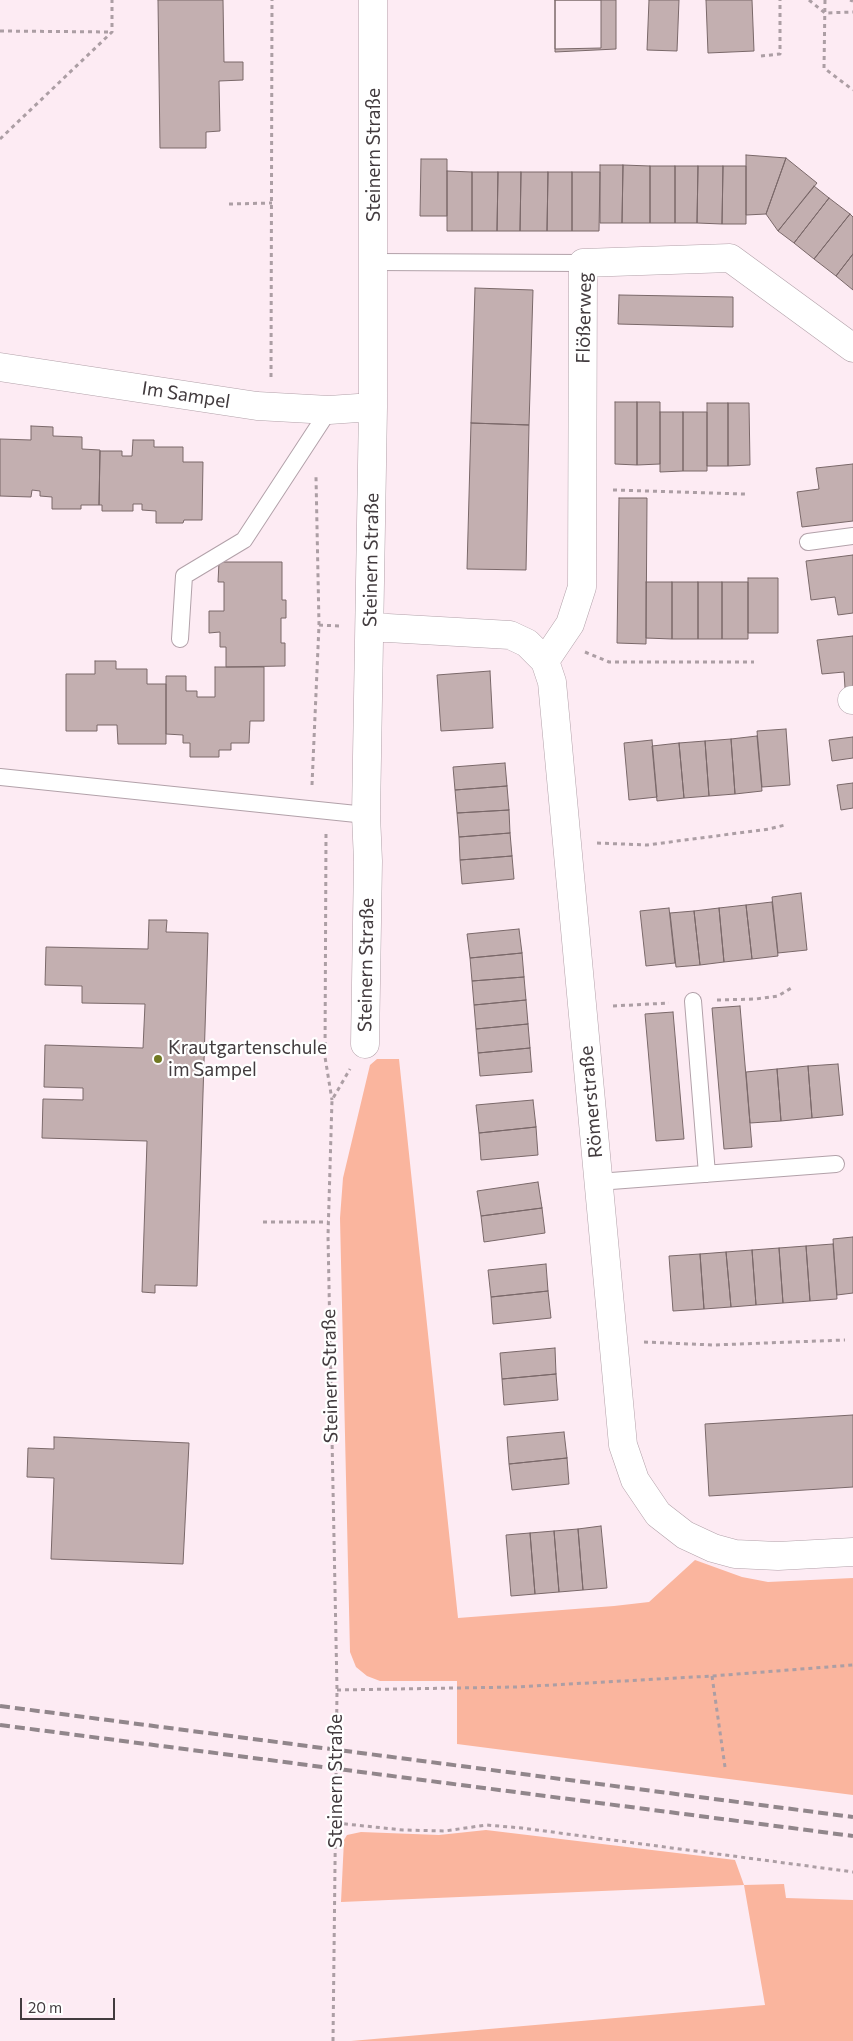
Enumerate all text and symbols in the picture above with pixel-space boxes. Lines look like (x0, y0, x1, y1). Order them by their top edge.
street label: Steinern Straße (363, 88, 385, 222)
street label: Flößerweg (572, 272, 596, 364)
street label: Im Sampel (140, 377, 232, 413)
street label: Steinern Straße (358, 493, 384, 627)
street label: Steinern Straße (353, 898, 379, 1032)
place label: Krautgartenschule im Sampel (168, 1037, 327, 1081)
street label: Römerstraße (575, 1045, 607, 1159)
marker: Krautgartenschule im Sampel (152, 1053, 164, 1065)
street label: Steinern Straße (317, 1309, 343, 1443)
street label: Steinern Straße (325, 1714, 347, 1848)
scale bar (22, 1988, 118, 2020)
text: 20 m (28, 1998, 62, 2016)

